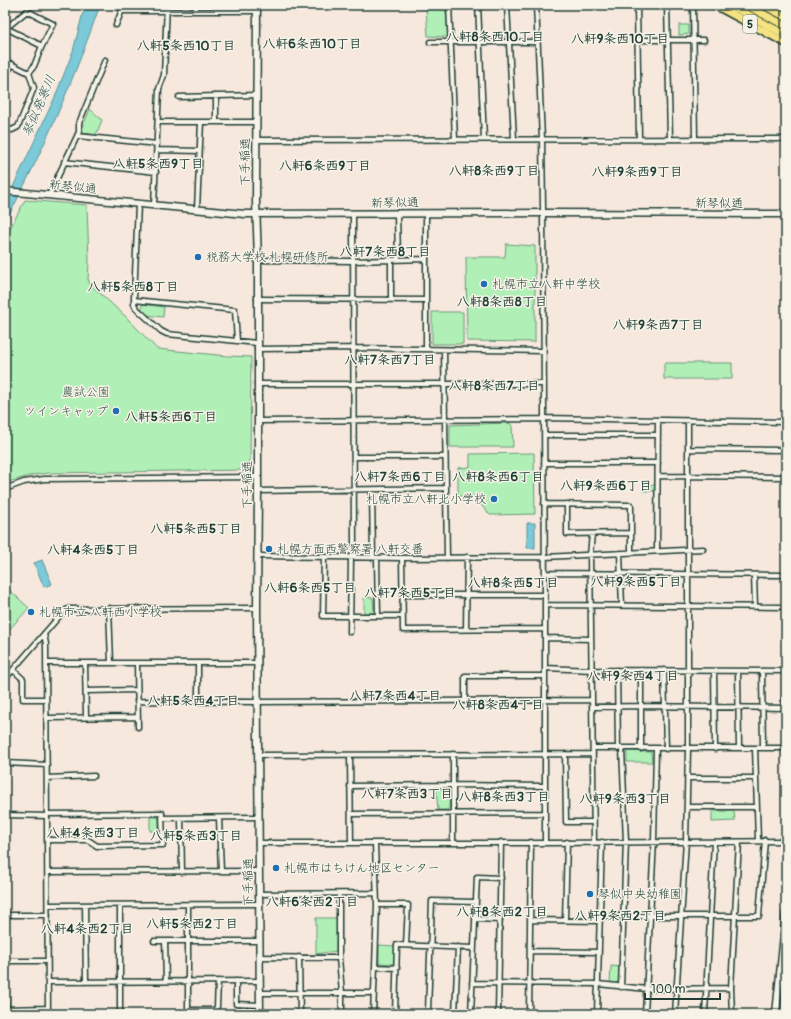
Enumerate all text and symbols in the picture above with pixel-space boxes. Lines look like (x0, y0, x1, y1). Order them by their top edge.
road number: 5 (743, 15, 757, 33)
district label: 八軒8条西10丁目 (446, 29, 544, 45)
district label: 八軒9条西10丁目 (571, 31, 669, 47)
district label: 八軒6条西10丁目 (262, 36, 362, 52)
district label: 八軒5条西10丁目 (136, 38, 236, 54)
water label: 琴似発寒川 (19, 73, 59, 139)
street label: 下手稲通 (238, 138, 253, 186)
district label: 八軒5条西9丁目 (112, 156, 204, 172)
district label: 八軒6条西9丁目 (279, 158, 371, 174)
district label: 八軒8条西9丁目 (448, 163, 540, 179)
district label: 八軒9条西9丁目 (591, 164, 683, 180)
street label: 新琴似通 (48, 177, 98, 197)
street label: 新琴似通 (371, 195, 419, 211)
street label: 新琴似通 (695, 196, 743, 211)
district label: 八軒7条西8丁目 (339, 244, 431, 260)
place label: 税務大学校 札幌研修所 (206, 250, 329, 265)
marker: 税務大学校 札幌研修所 (193, 252, 203, 262)
place label: 札幌市立八軒中学校 (492, 277, 600, 292)
district label: 八軒5条西8丁目 (87, 279, 179, 295)
marker: 札幌市立八軒中学校 (479, 279, 489, 289)
district label: 八軒8条西8丁目 (456, 294, 548, 310)
district label: 八軒9条西7丁目 (612, 317, 704, 333)
district label: 八軒7条西7丁目 (344, 352, 436, 368)
district label: 八軒8条西7丁目 (448, 378, 540, 394)
park label: 農試公園 (62, 385, 110, 400)
place label: ツインキャップ (24, 404, 108, 419)
marker: ツインキャップ (111, 406, 121, 416)
district label: 八軒5条西6丁目 (125, 409, 217, 425)
street label: 下手稲通 (240, 461, 255, 509)
district label: 八軒7条西6丁目 (354, 469, 446, 485)
district label: 八軒8条西6丁目 (452, 469, 544, 485)
district label: 八軒9条西6丁目 (560, 478, 652, 494)
place label: 札幌市立八軒北小学校 (366, 492, 486, 507)
marker: 札幌市立八軒北小学校 (489, 494, 499, 504)
district label: 八軒5条西5丁目 (150, 521, 242, 537)
district label: 八軒4条西5丁目 (47, 542, 139, 558)
place label: 札幌方面西警察署 八軒交番 (277, 542, 424, 557)
marker: 札幌方面西警察署 八軒交番 (264, 544, 274, 554)
district label: 八軒9条西5丁目 (590, 574, 682, 590)
district label: 八軒8条西5丁目 (467, 575, 559, 591)
district label: 八軒6条西5丁目 (264, 580, 356, 596)
district label: 八軒7条西5丁目 (364, 585, 456, 601)
place label: 札幌市立 八軒西小学校 (39, 605, 162, 620)
marker: 札幌市立 八軒西小学校 (26, 607, 36, 617)
district label: 八軒9条西4丁目 (587, 668, 679, 684)
district label: 八軒7条西4丁目 (349, 688, 441, 704)
district label: 八軒5条西4丁目 (147, 693, 239, 709)
district label: 八軒8条西4丁目 (452, 697, 544, 713)
district label: 八軒7条西3丁目 (361, 786, 453, 802)
district label: 八軒8条西3丁目 (458, 789, 550, 805)
district label: 八軒9条西3丁目 (579, 791, 671, 807)
district label: 八軒4条西3丁目 (47, 825, 139, 841)
district label: 八軒5条西3丁目 (150, 828, 242, 844)
street label: 下手稲通 (241, 858, 256, 906)
place label: 札幌市はちけん地区センター (284, 861, 440, 876)
marker: 札幌市はちけん地区センター (271, 863, 281, 873)
place label: 琴似中央幼稚園 (598, 887, 682, 902)
marker: 琴似中央幼稚園 (585, 889, 595, 899)
district label: 八軒6条西2丁目 (266, 894, 358, 910)
district label: 八軒8条西2丁目 (456, 904, 548, 920)
district label: 八軒9条西2丁目 (574, 908, 666, 924)
district label: 八軒5条西2丁目 (146, 916, 238, 932)
district label: 八軒4条西2丁目 (41, 921, 133, 937)
scale bar (645, 975, 720, 1001)
text: 100 m (651, 982, 686, 997)

